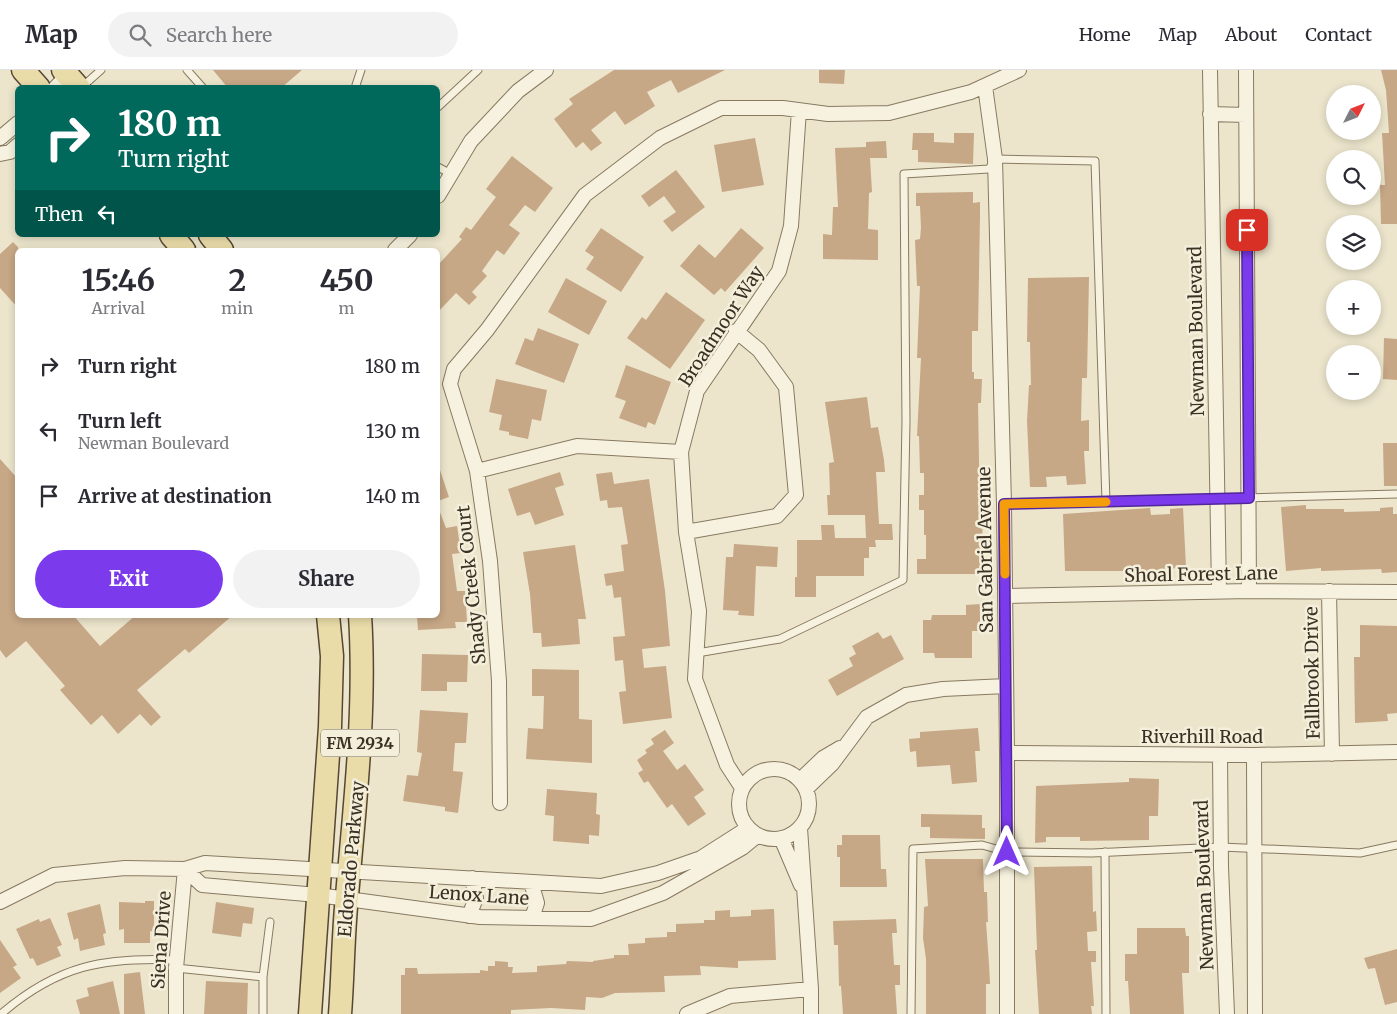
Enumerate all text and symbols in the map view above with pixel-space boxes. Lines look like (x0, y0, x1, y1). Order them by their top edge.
search box (108, 12, 458, 57)
text: Map (25, 19, 78, 50)
icon: search (126, 21, 154, 49)
text: Search here (166, 23, 272, 47)
text: Home (1079, 23, 1131, 46)
text: Map (1159, 23, 1197, 46)
text: About (1225, 23, 1277, 46)
text: Contact (1305, 23, 1372, 46)
north arrow (1326, 85, 1381, 140)
map controls (1326, 85, 1381, 400)
text: 180 m (118, 102, 221, 146)
icon: right (35, 105, 100, 170)
text: Turn right (118, 145, 229, 173)
button: search (1326, 150, 1381, 205)
icon: left (93, 200, 121, 228)
text: Then (35, 202, 83, 226)
pin (1226, 209, 1268, 251)
button: layers (1326, 215, 1381, 270)
icon: arrive (1233, 216, 1261, 244)
street label: Newman Boulevard (1183, 246, 1209, 416)
text: 15:46 (81, 261, 155, 299)
text: 2 (228, 261, 246, 299)
text: 450 (320, 261, 374, 299)
street label: Broadmoor Way (673, 261, 769, 391)
button: + (1326, 280, 1381, 335)
text: Arrival (91, 298, 145, 318)
text: min (221, 298, 253, 318)
text: m (339, 298, 354, 318)
button: − (1326, 345, 1381, 400)
icon: right (35, 352, 63, 380)
text: Turn right (78, 354, 177, 378)
text: 180 m (365, 354, 420, 378)
text: Turn left (78, 409, 162, 433)
icon: left (35, 417, 63, 445)
text: 130 m (366, 419, 420, 443)
text: Newman Boulevard (78, 433, 229, 453)
street label: San Gabriel Avenue (972, 467, 998, 633)
icon: arrive (35, 482, 63, 510)
text: Arrive at destination (78, 484, 272, 508)
text: 140 m (365, 484, 420, 508)
street label: Shady Creek Court (451, 504, 491, 666)
button: Exit (35, 550, 223, 608)
button: Share (233, 550, 420, 608)
street label: Shoal Forest Lane (1124, 561, 1278, 587)
street label: Fallbrook Drive (1299, 606, 1325, 740)
street label: Riverhill Road (1141, 725, 1263, 748)
road number: FM 2934 (321, 730, 399, 756)
street label: Eldorado Parkway (333, 779, 369, 938)
street label: Newman Boulevard (1190, 799, 1218, 970)
position arrow (980, 825, 1032, 877)
street label: Lenox Lane (428, 880, 530, 910)
street label: Siena Drive (146, 890, 176, 990)

